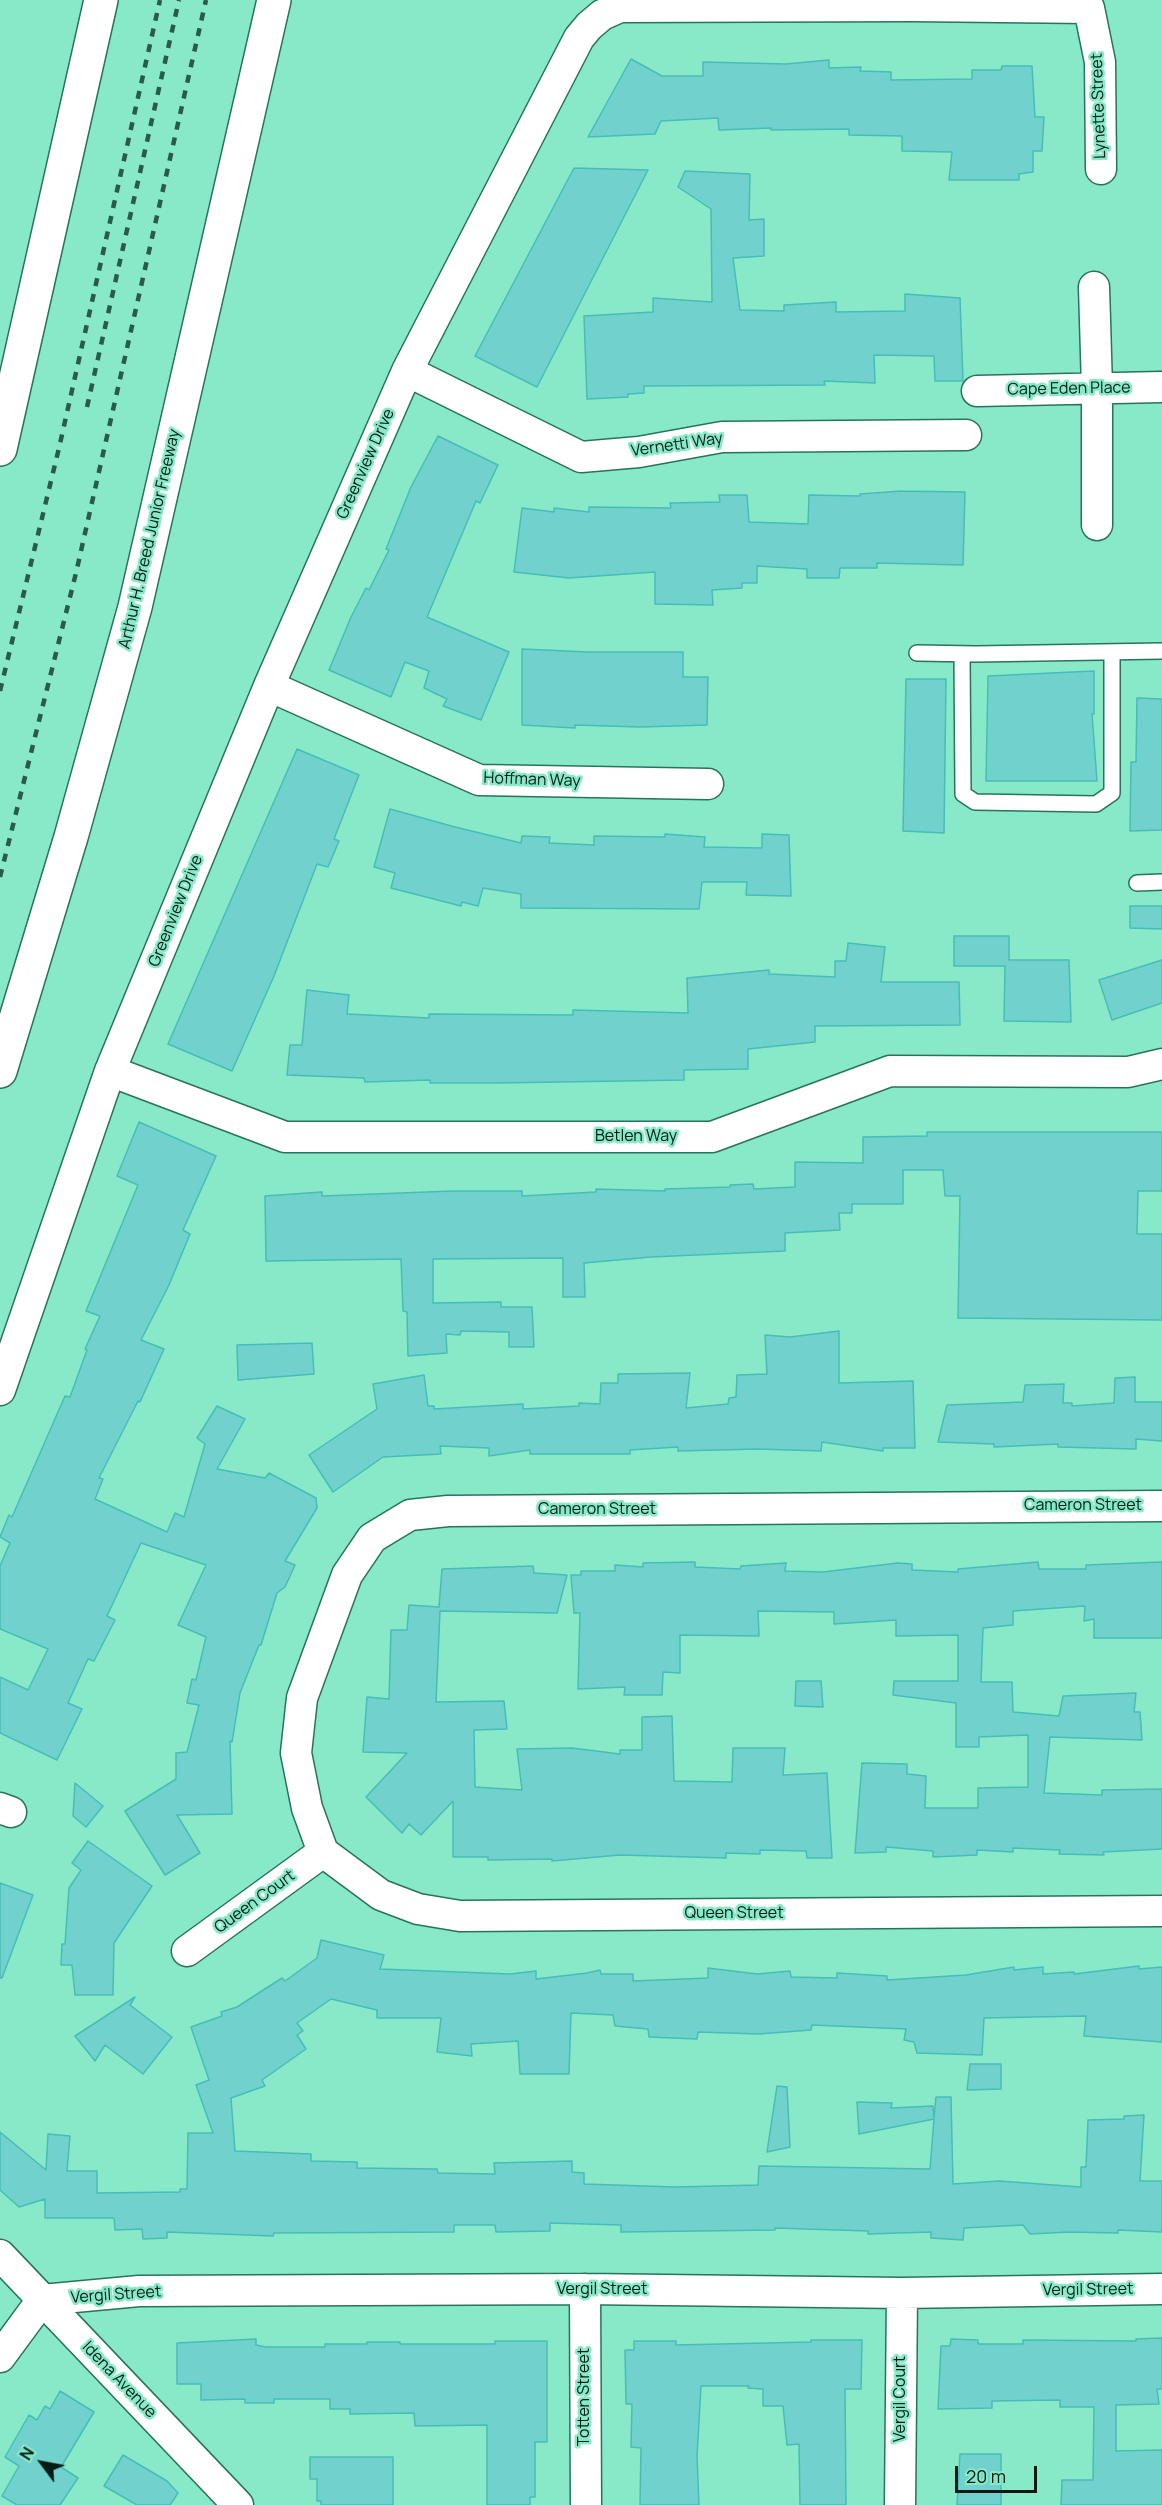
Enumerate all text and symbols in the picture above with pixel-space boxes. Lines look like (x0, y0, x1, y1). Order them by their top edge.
street label: Lynette Street (1088, 53, 1110, 159)
street label: Cape Eden Place (1007, 378, 1131, 400)
street label: Greenview Drive (333, 406, 399, 522)
street label: Arthur H. Breed Junior Freeway (115, 427, 185, 651)
street label: Vernetti Way (630, 429, 724, 461)
street label: Hoffman Way (483, 769, 581, 791)
street label: Greenview Drive (145, 852, 207, 970)
street label: Betlen Way (595, 1127, 677, 1147)
street label: Cameron Street (1024, 1496, 1142, 1516)
street label: Cameron Street (538, 1500, 656, 1520)
street label: Queen Court (211, 1866, 299, 1938)
street label: Queen Street (684, 1904, 784, 1924)
street label: Vergil Street (557, 2280, 647, 2300)
street label: Vergil Street (1043, 2280, 1133, 2300)
street label: Vergil Street (70, 2282, 162, 2308)
street label: Idena Avenue (78, 2338, 160, 2422)
street label: Totten Street (575, 2348, 595, 2446)
street label: Vergil Court (891, 2356, 911, 2442)
north arrow (12, 2433, 72, 2493)
text: N (14, 2443, 39, 2464)
scale bar (958, 2454, 1040, 2492)
text: 20 m (966, 2464, 1006, 2488)

